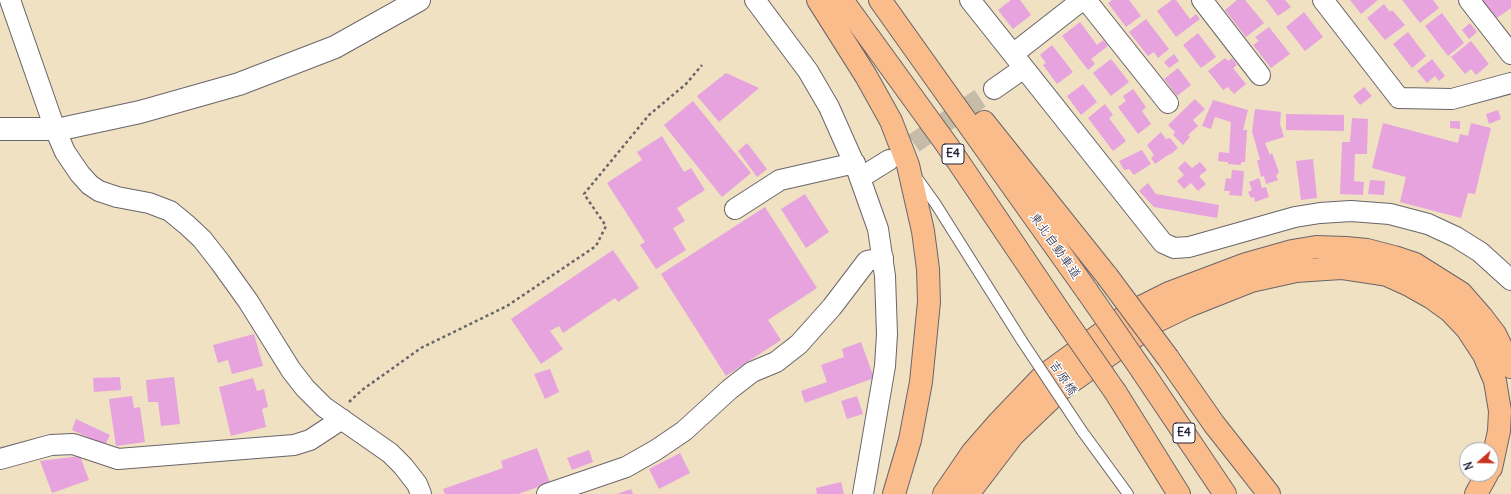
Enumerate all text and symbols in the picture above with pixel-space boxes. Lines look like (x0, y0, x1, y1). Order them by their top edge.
road number: E4 (942, 144, 964, 164)
street label: 東北自動車道 (1026, 210, 1084, 282)
street label: 吉原橋 (1046, 357, 1080, 399)
road number: E4 (1173, 423, 1195, 443)
north arrow (1459, 442, 1499, 482)
text: N (1461, 460, 1477, 472)

